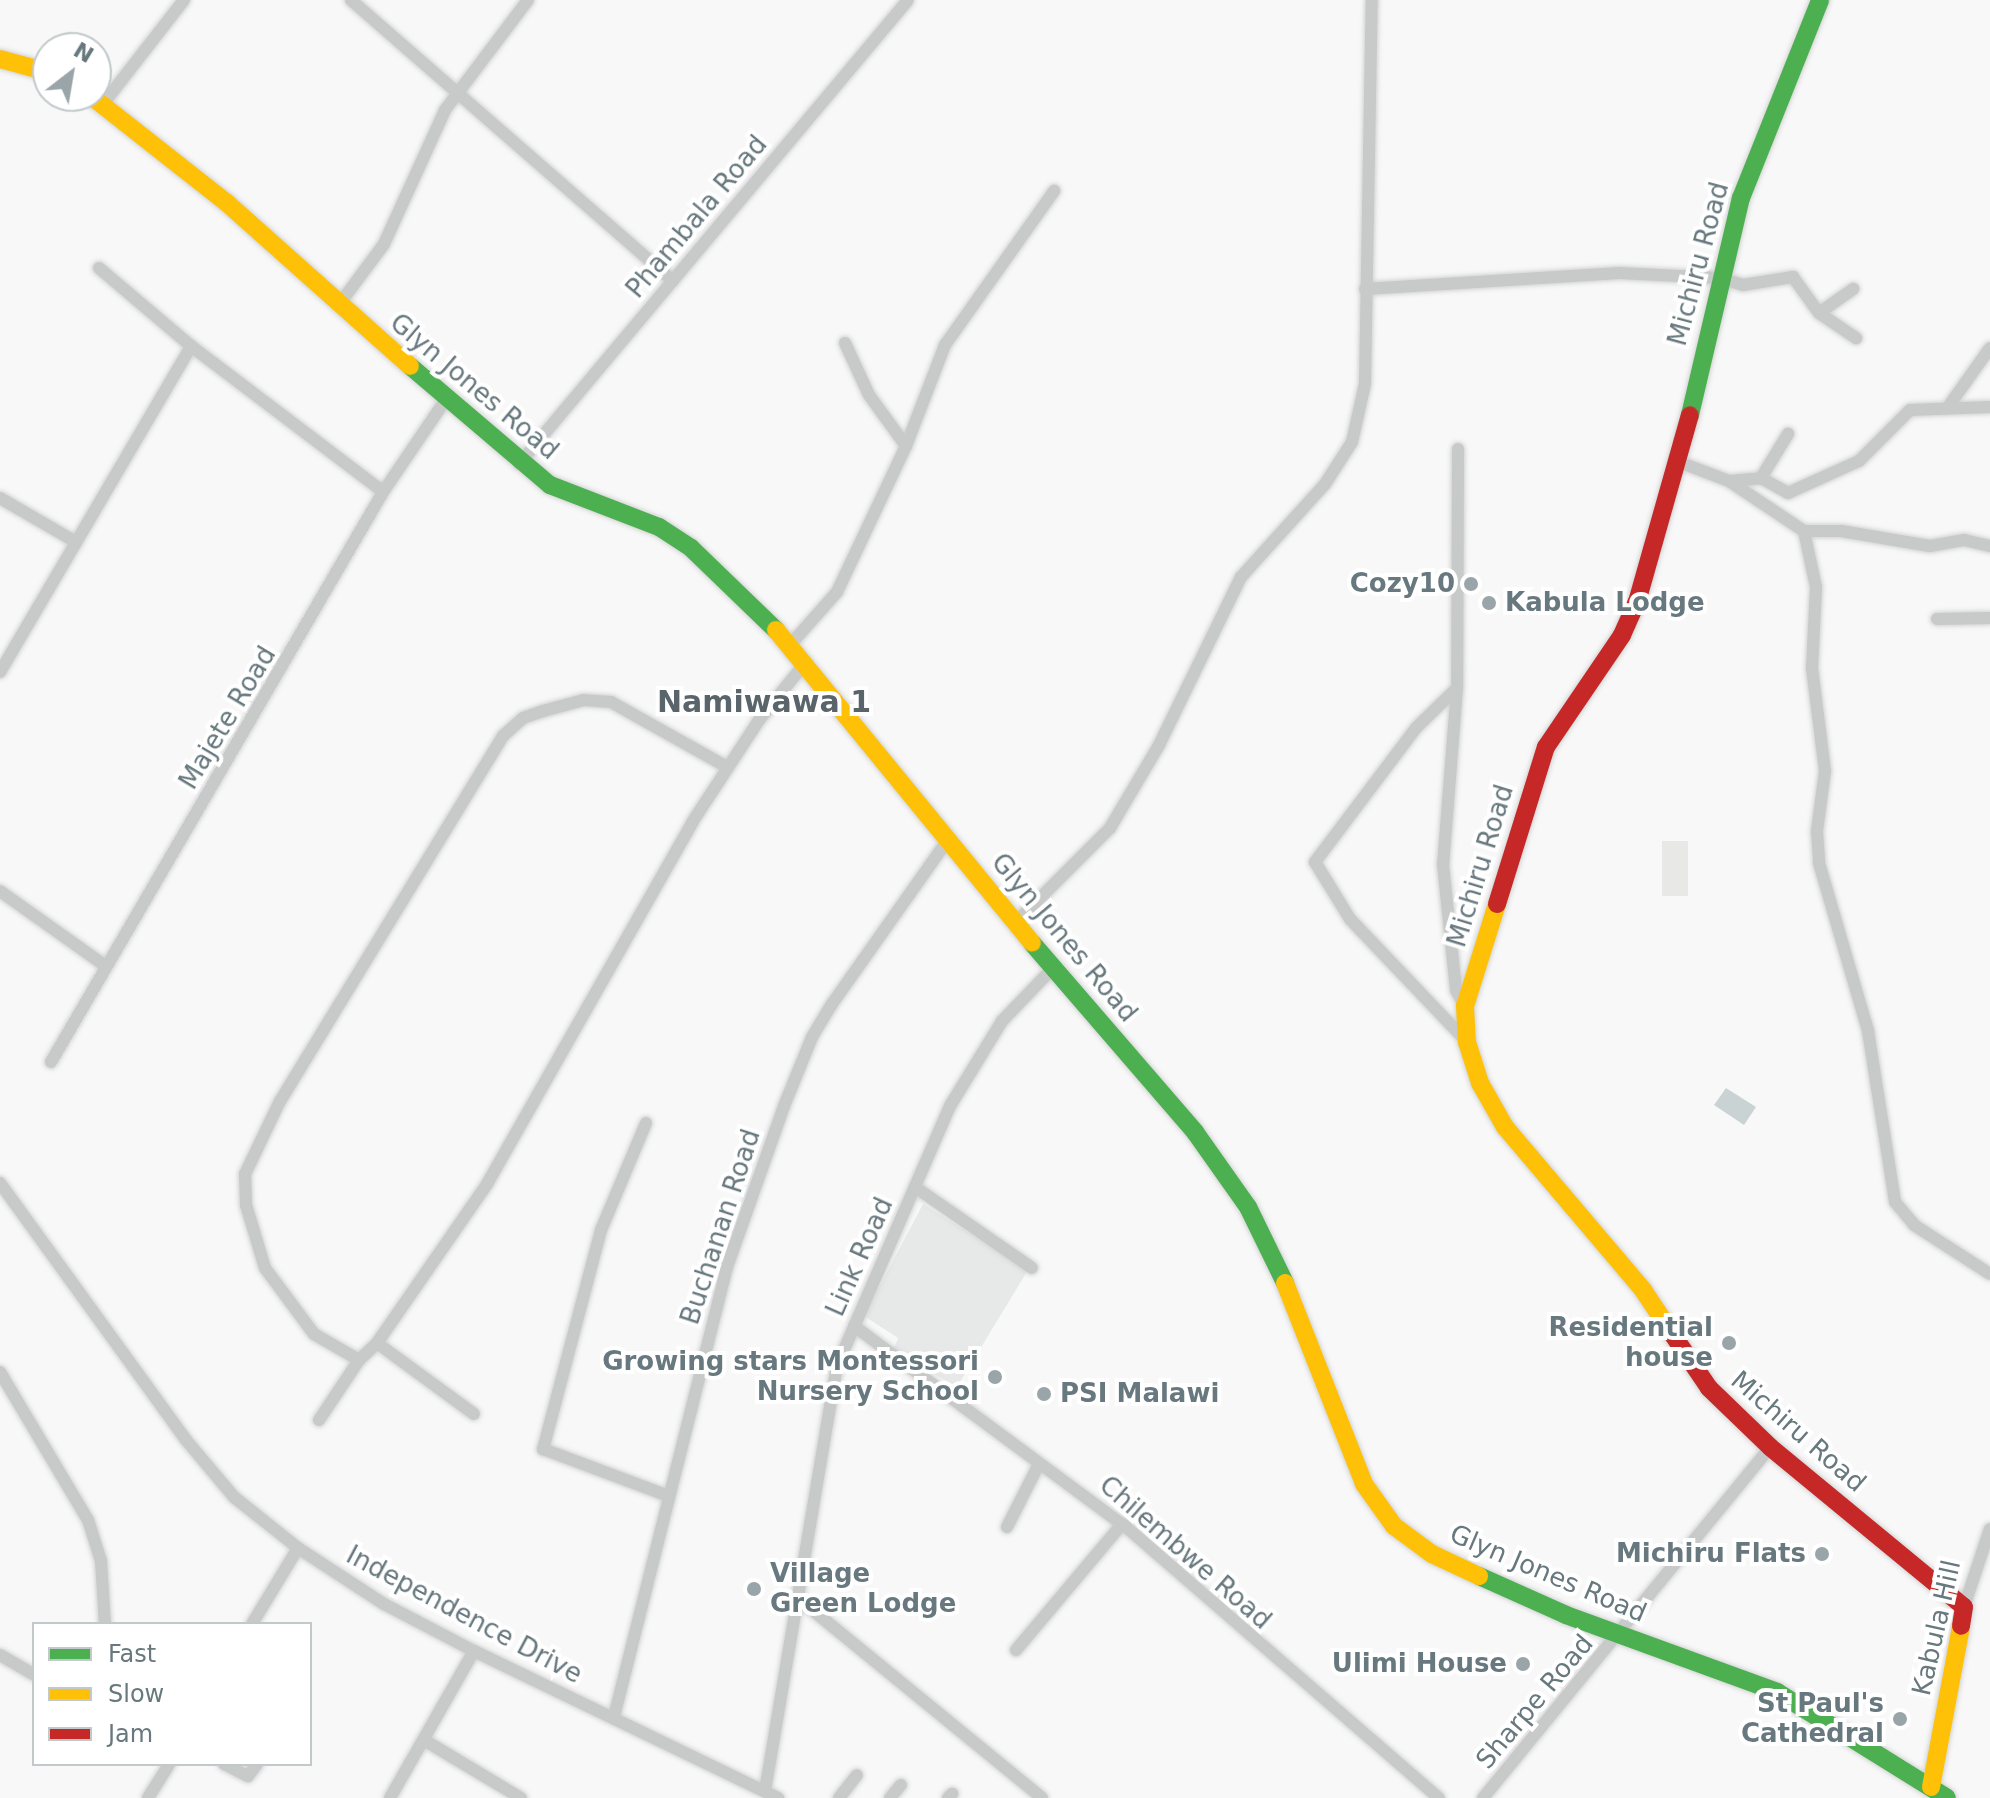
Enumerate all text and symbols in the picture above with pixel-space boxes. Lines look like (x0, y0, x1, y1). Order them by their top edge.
north arrow (32, 32, 112, 112)
text: N (69, 37, 98, 68)
street label: Phambala Road (620, 129, 774, 305)
street label: Michiru Road (1662, 179, 1736, 349)
street label: Glyn Jones Road (383, 307, 565, 467)
place label: Cozy10 (1350, 568, 1455, 600)
marker: Cozy10 (1462, 575, 1480, 593)
place label: Kabula Lodge (1505, 587, 1705, 619)
marker: Kabula Lodge (1480, 594, 1498, 612)
street label: Majete Road (173, 641, 283, 795)
district label: Namiwawa 1 (657, 684, 871, 720)
street label: Michiru Road (1441, 781, 1521, 951)
street label: Glyn Jones Road (984, 847, 1144, 1029)
street label: Buchanan Road (675, 1125, 767, 1329)
street label: Link Road (820, 1193, 900, 1321)
place label: Residential house (1548, 1312, 1713, 1374)
marker: Residential house (1720, 1334, 1738, 1352)
place label: Growing stars Montessori Nursery School (602, 1346, 979, 1408)
street label: Michiru Road (1724, 1365, 1872, 1499)
marker: Growing stars Montessori Nursery School (986, 1368, 1004, 1386)
place label: PSI Malawi (1060, 1378, 1219, 1410)
marker: PSI Malawi (1035, 1385, 1053, 1403)
street label: Chilembwe Road (1093, 1470, 1277, 1636)
street label: Glyn Jones Road (1445, 1518, 1651, 1630)
place label: Michiru Flats (1616, 1538, 1806, 1570)
street label: Independence Drive (341, 1540, 587, 1690)
marker: Michiru Flats (1813, 1545, 1831, 1563)
street label: Kabula Hill (1906, 1557, 1968, 1699)
place label: Village Green Lodge (770, 1558, 956, 1620)
marker: Village Green Lodge (745, 1580, 763, 1598)
legend (32, 1622, 312, 1766)
street label: Sharpe Road (1470, 1629, 1600, 1775)
text: Fast (108, 1640, 156, 1668)
place label: Ulimi House (1332, 1648, 1507, 1680)
marker: Ulimi House (1514, 1655, 1532, 1673)
text: Slow (108, 1680, 164, 1708)
place label: St Paul's Cathedral (1741, 1688, 1884, 1750)
marker: St Paul's Cathedral (1891, 1710, 1909, 1728)
text: Jam (108, 1720, 153, 1748)

